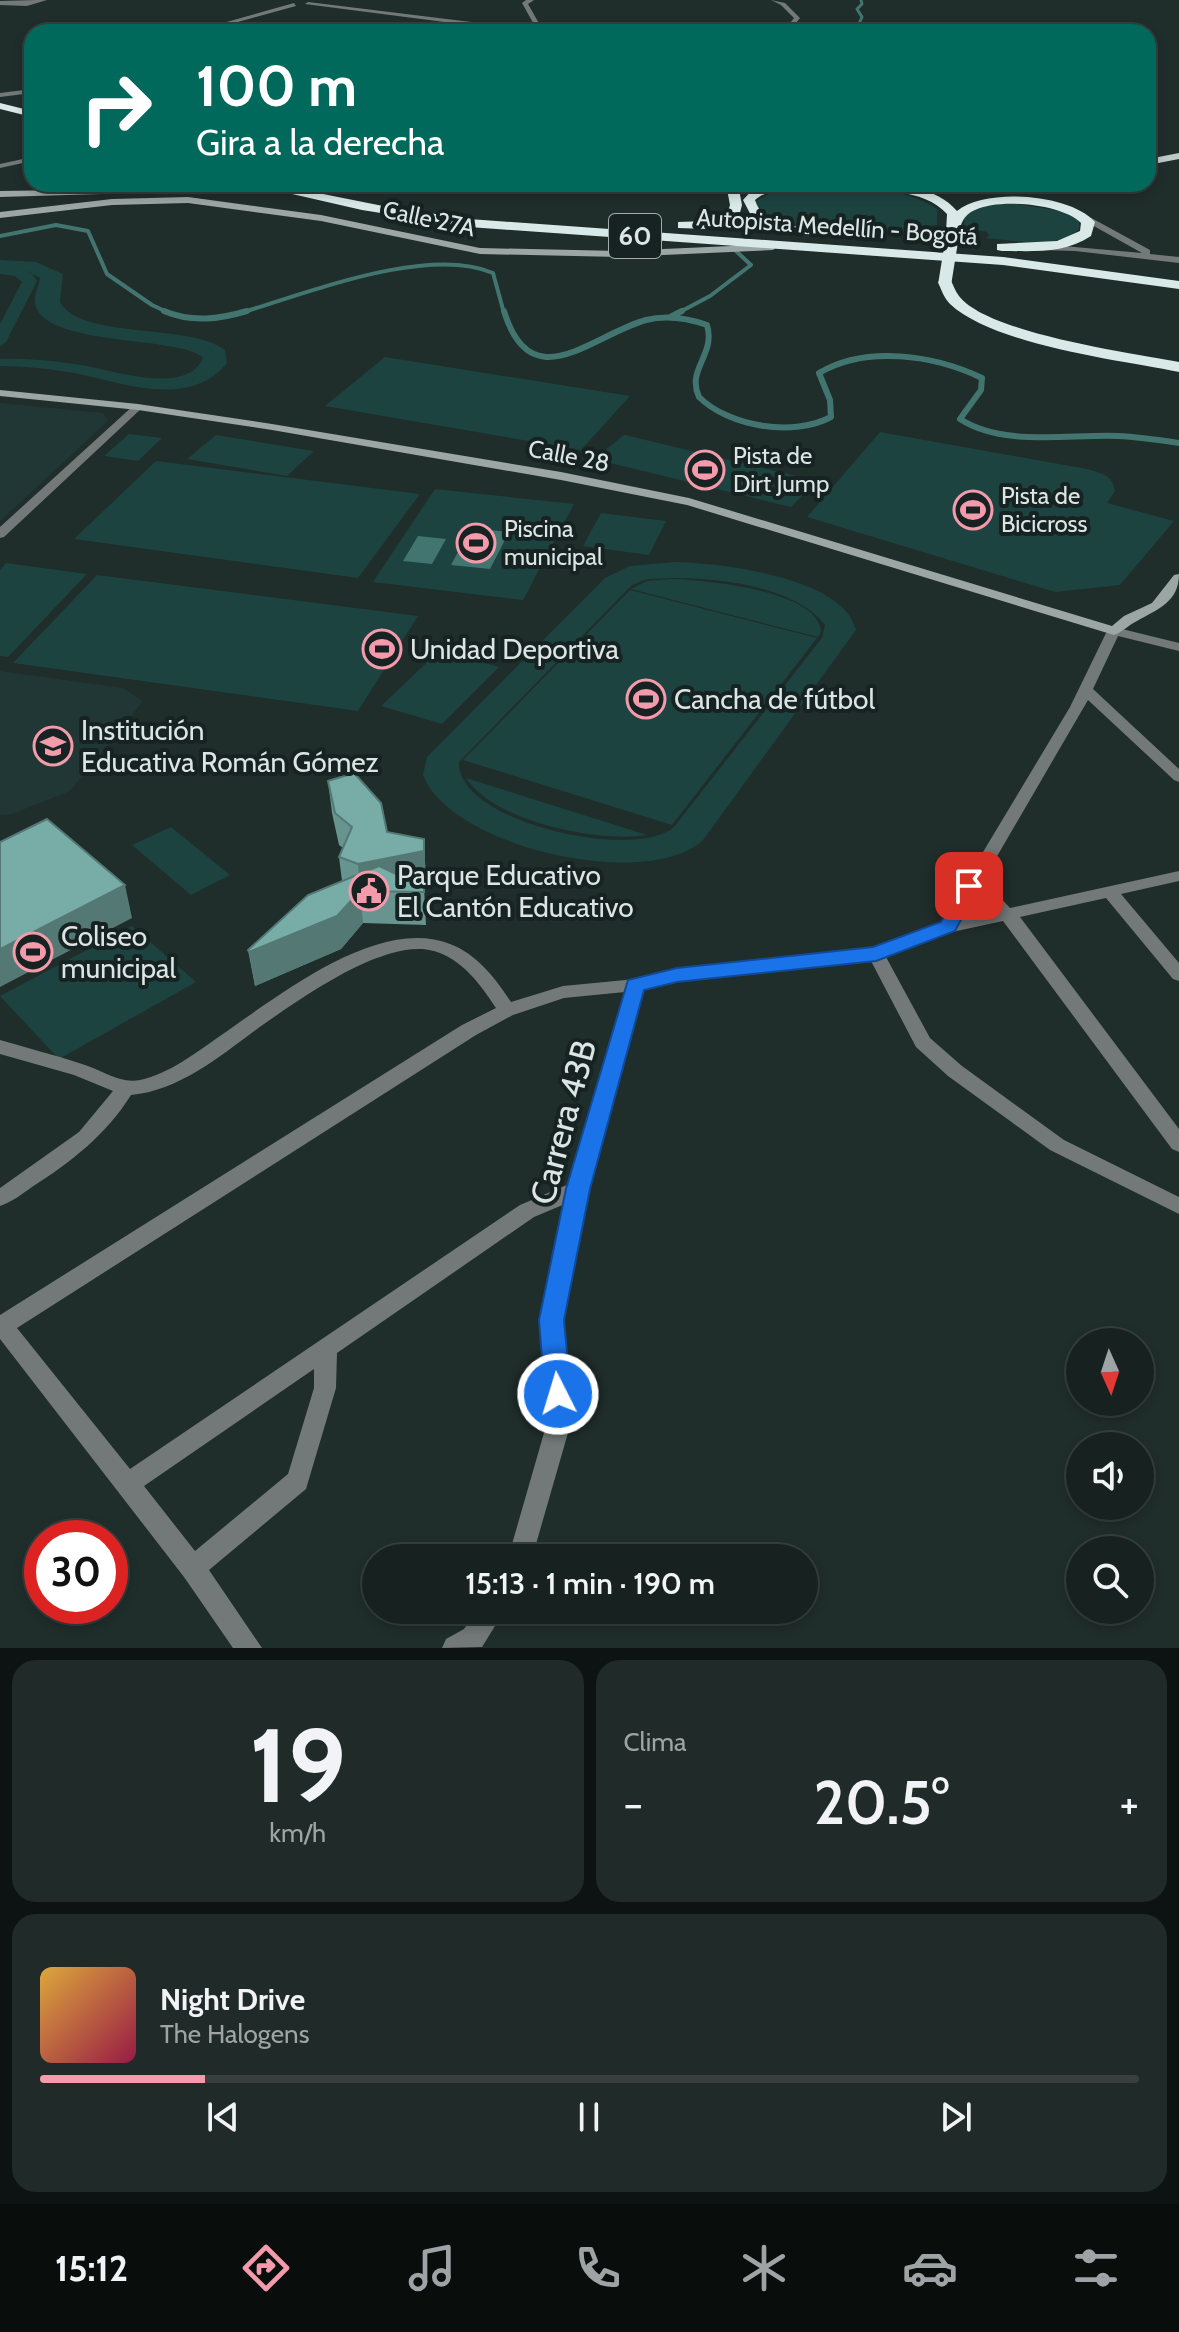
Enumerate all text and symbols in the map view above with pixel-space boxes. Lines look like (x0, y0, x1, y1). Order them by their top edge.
text: 100 m (196, 52, 357, 120)
icon: right (64, 56, 168, 160)
text: Gira a la derecha (196, 120, 444, 164)
street label: Calle 27A (380, 195, 478, 242)
street label: Autopista Medellín - Bogotá (696, 202, 979, 251)
road number: 60 (609, 214, 661, 258)
street label: Calle 28 (526, 433, 612, 478)
place label: Pista de Dirt Jump (733, 441, 829, 498)
sports icon: Pista de Dirt Jump (684, 449, 726, 491)
place label: Pista de Bicicross (1001, 481, 1088, 538)
sports icon: Pista de Bicicross (952, 489, 994, 531)
place label: Piscina municipal (504, 514, 603, 571)
sports icon: Piscina municipal (455, 522, 497, 564)
sports icon: Unidad Deportiva (361, 628, 403, 670)
place label: Unidad Deportiva (410, 632, 620, 666)
sports icon: Cancha de fútbol (625, 678, 667, 720)
place label: Cancha de fútbol (674, 682, 875, 716)
place label: Institución Educativa Román Gómez (81, 713, 379, 779)
school or university icon: Institución Educativa Román Gómez (32, 725, 74, 767)
pin (935, 852, 1003, 920)
place label: Parque Educativo El Cantón Educativo (397, 858, 634, 924)
icon: arrive (947, 864, 991, 908)
public building icon: Parque Educativo El Cantón Educativo (348, 870, 390, 912)
place label: Coliseo municipal (61, 919, 176, 985)
sports icon: Coliseo municipal (12, 931, 54, 973)
street label: Carrera 43B (521, 1035, 605, 1209)
north arrow (1066, 1328, 1154, 1416)
map controls (1066, 1328, 1154, 1624)
position arrow (516, 1352, 600, 1436)
button: sound (1066, 1432, 1154, 1520)
speed limit sign: 30 (24, 1520, 128, 1624)
button: search (1066, 1536, 1154, 1624)
text: 15:13 · 1 min · 190 m (465, 1565, 715, 1602)
text: 19 (249, 1702, 346, 1828)
text: Clima (624, 1726, 686, 1758)
text: 20.5° (813, 1766, 949, 1839)
text: − (624, 1777, 643, 1830)
text: + (1120, 1777, 1139, 1830)
text: km/h (269, 1817, 326, 1849)
text: Night Drive (160, 1981, 305, 2018)
text: The Halogens (160, 2018, 309, 2050)
icon: previous (201, 2095, 245, 2139)
icon: pause (567, 2095, 611, 2139)
icon: next (934, 2095, 978, 2139)
icon: directions (238, 2240, 294, 2296)
icon: music (404, 2240, 460, 2296)
icon: phone (570, 2240, 626, 2296)
icon: climate (736, 2240, 792, 2296)
icon: car (902, 2240, 958, 2296)
icon: filters (1068, 2240, 1124, 2296)
text: 15:12 (55, 2246, 128, 2290)

